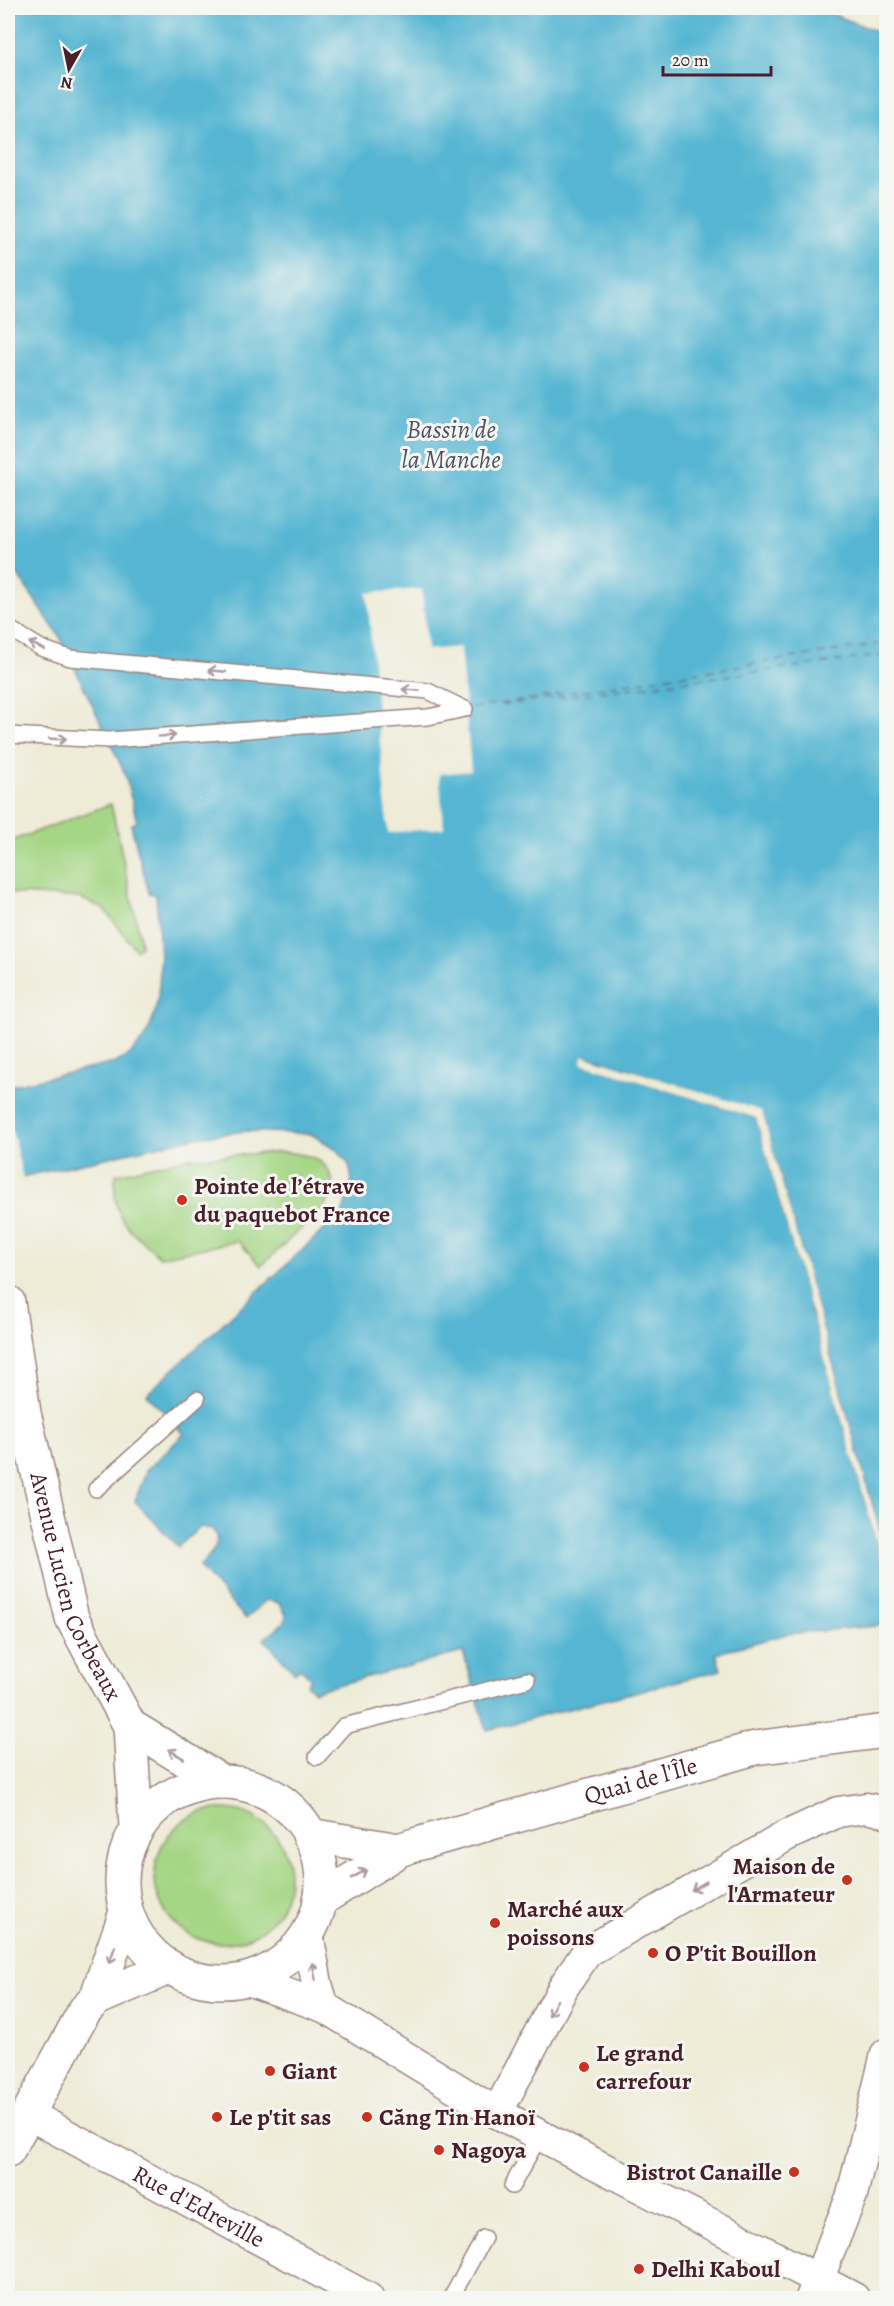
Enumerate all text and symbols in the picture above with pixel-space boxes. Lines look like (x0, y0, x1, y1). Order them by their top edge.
north arrow (39, 39, 99, 99)
scale bar (663, 39, 771, 77)
text: 20 m (672, 48, 709, 72)
text: N (59, 71, 74, 95)
water label: Bassin de la Manche (401, 412, 501, 477)
one-way arrow (29, 639, 47, 651)
one-way arrow (207, 665, 227, 676)
one-way arrow (401, 684, 421, 695)
one-way arrow (157, 730, 177, 741)
one-way arrow (48, 733, 68, 744)
place label: Pointe de l’étrave du paquebot France (194, 1170, 390, 1230)
marker: Pointe de l’étrave du paquebot France (175, 1193, 189, 1207)
street label: Avenue Lucien Corbeaux (22, 1468, 130, 1707)
one-way arrow (168, 1748, 185, 1760)
street label: Quai de l'Île (580, 1749, 701, 1812)
place label: Maison de l'Armateur (728, 1850, 835, 1910)
one-way arrow (350, 1868, 367, 1880)
marker: Maison de l'Armateur (840, 1873, 854, 1887)
one-way arrow (691, 1881, 708, 1893)
place label: Marché aux poissons (507, 1893, 623, 1953)
marker: Marché aux poissons (488, 1916, 502, 1930)
place label: O P'tit Bouillon (665, 1937, 817, 1969)
one-way arrow (105, 1945, 116, 1964)
marker: O P'tit Bouillon (646, 1946, 660, 1960)
one-way arrow (309, 1961, 320, 1981)
one-way arrow (547, 1998, 558, 2016)
place label: Le grand carrefour (596, 2037, 692, 2097)
place label: Giant (282, 2055, 337, 2087)
marker: Le grand carrefour (577, 2060, 591, 2074)
marker: Giant (263, 2064, 277, 2078)
place label: Le p'tit sas (229, 2101, 331, 2133)
place label: Căng Tin Hanoï (379, 2101, 535, 2133)
marker: Le p'tit sas (210, 2110, 224, 2124)
marker: Căng Tin Hanoï (360, 2110, 374, 2124)
place label: Nagoya (451, 2134, 527, 2166)
marker: Nagoya (432, 2143, 446, 2157)
place label: Bistrot Canaille (626, 2156, 782, 2188)
street label: Rue d'Edreville (127, 2158, 270, 2255)
marker: Bistrot Canaille (787, 2165, 801, 2179)
place label: Delhi Kaboul (651, 2253, 781, 2285)
marker: Delhi Kaboul (632, 2262, 646, 2276)

